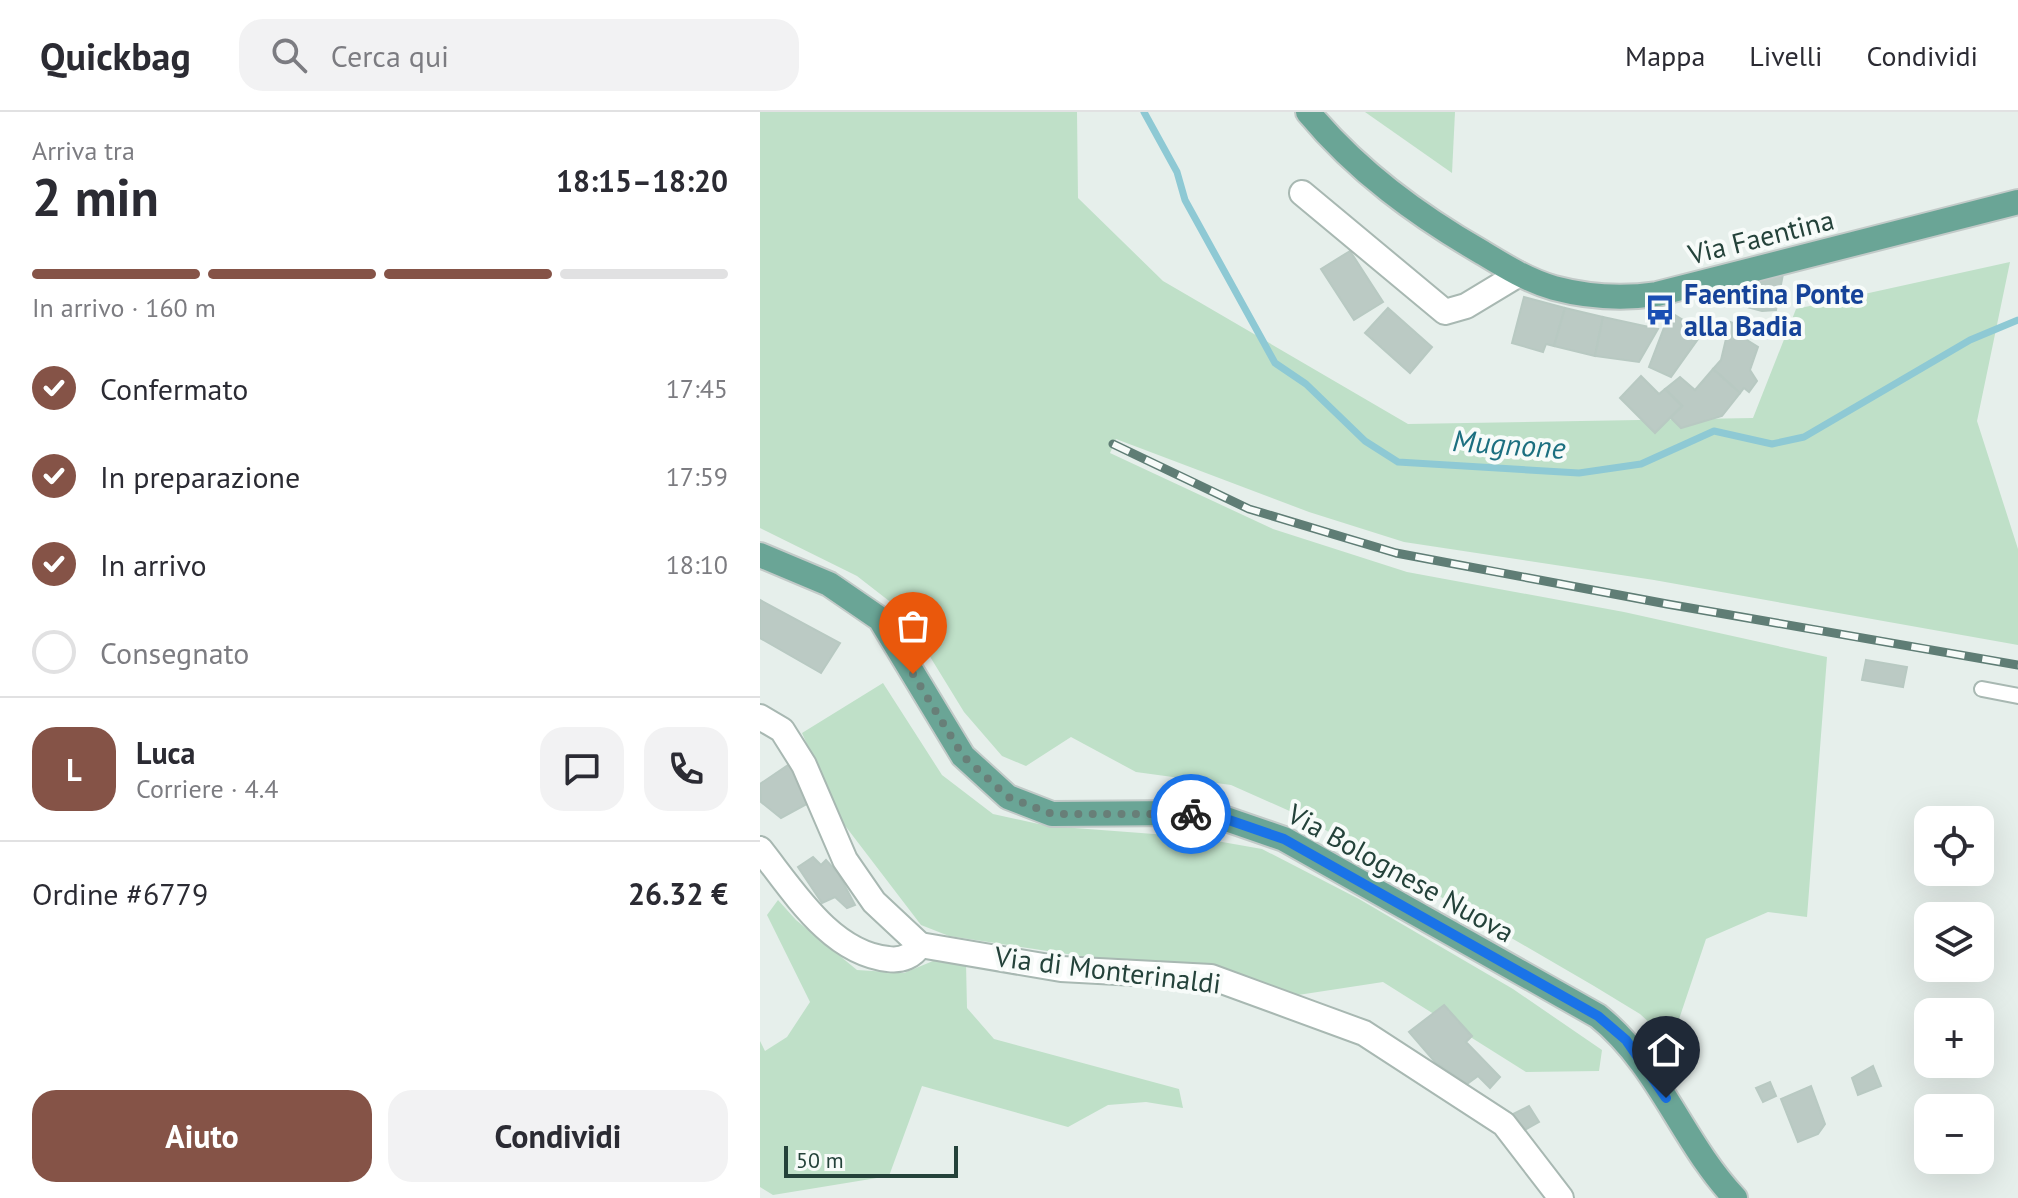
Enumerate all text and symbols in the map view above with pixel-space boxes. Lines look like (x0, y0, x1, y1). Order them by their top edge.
search box (239, 19, 799, 91)
text: Quickbag (40, 31, 191, 80)
icon: search (267, 33, 311, 77)
text: Cerca qui (331, 36, 449, 75)
text: Mappa (1625, 37, 1705, 74)
text: Livelli (1749, 37, 1823, 74)
text: Condividi (1867, 37, 1978, 74)
text: Arriva tra (32, 134, 135, 167)
text: 18:15–18:20 (556, 161, 728, 200)
text: 2 min (32, 163, 159, 230)
street label: Via Faentina (1683, 201, 1838, 273)
place label: Faentina Ponte alla Badia (1684, 275, 1864, 344)
text: In arrivo · 160 m (32, 291, 216, 324)
bus stop icon: Faentina Ponte alla Badia (1643, 293, 1677, 327)
icon: check (32, 366, 76, 410)
text: Confermato (100, 369, 248, 408)
text: 17:45 (666, 372, 728, 405)
water label: Mugnone (1451, 420, 1567, 467)
icon: check (32, 454, 76, 498)
text: In preparazione (100, 457, 300, 496)
text: 17:59 (666, 460, 728, 493)
icon: check (32, 542, 76, 586)
text: In arrivo (100, 545, 207, 584)
text: 18:10 (666, 548, 728, 581)
pin (879, 592, 947, 674)
icon: bag (891, 604, 935, 648)
text: Consegnato (100, 633, 249, 672)
button: chat (540, 727, 624, 811)
button: phone (644, 727, 728, 811)
text: Luca (136, 733, 195, 772)
text: L (66, 750, 82, 789)
text: Corriere · 4.4 (136, 772, 279, 805)
courier (1151, 774, 1231, 854)
icon: bike (1169, 792, 1213, 836)
street label: Via Bolognese Nuova (1281, 794, 1521, 950)
map controls (1914, 806, 1994, 1174)
button: locate (1914, 806, 1994, 886)
text: Ordine #6779 (32, 874, 208, 913)
text: 26.32 € (628, 874, 728, 913)
button: layers (1914, 902, 1994, 982)
street label: Via di Monterinaldi (992, 937, 1223, 1002)
button: + (1914, 998, 1994, 1078)
pin (1632, 1016, 1700, 1098)
icon: home (1644, 1028, 1688, 1072)
button: Aiuto (32, 1090, 372, 1182)
button: Condividi (388, 1090, 728, 1182)
button: − (1914, 1094, 1994, 1174)
scale bar (784, 1142, 958, 1178)
text: 50 m (796, 1146, 844, 1174)

